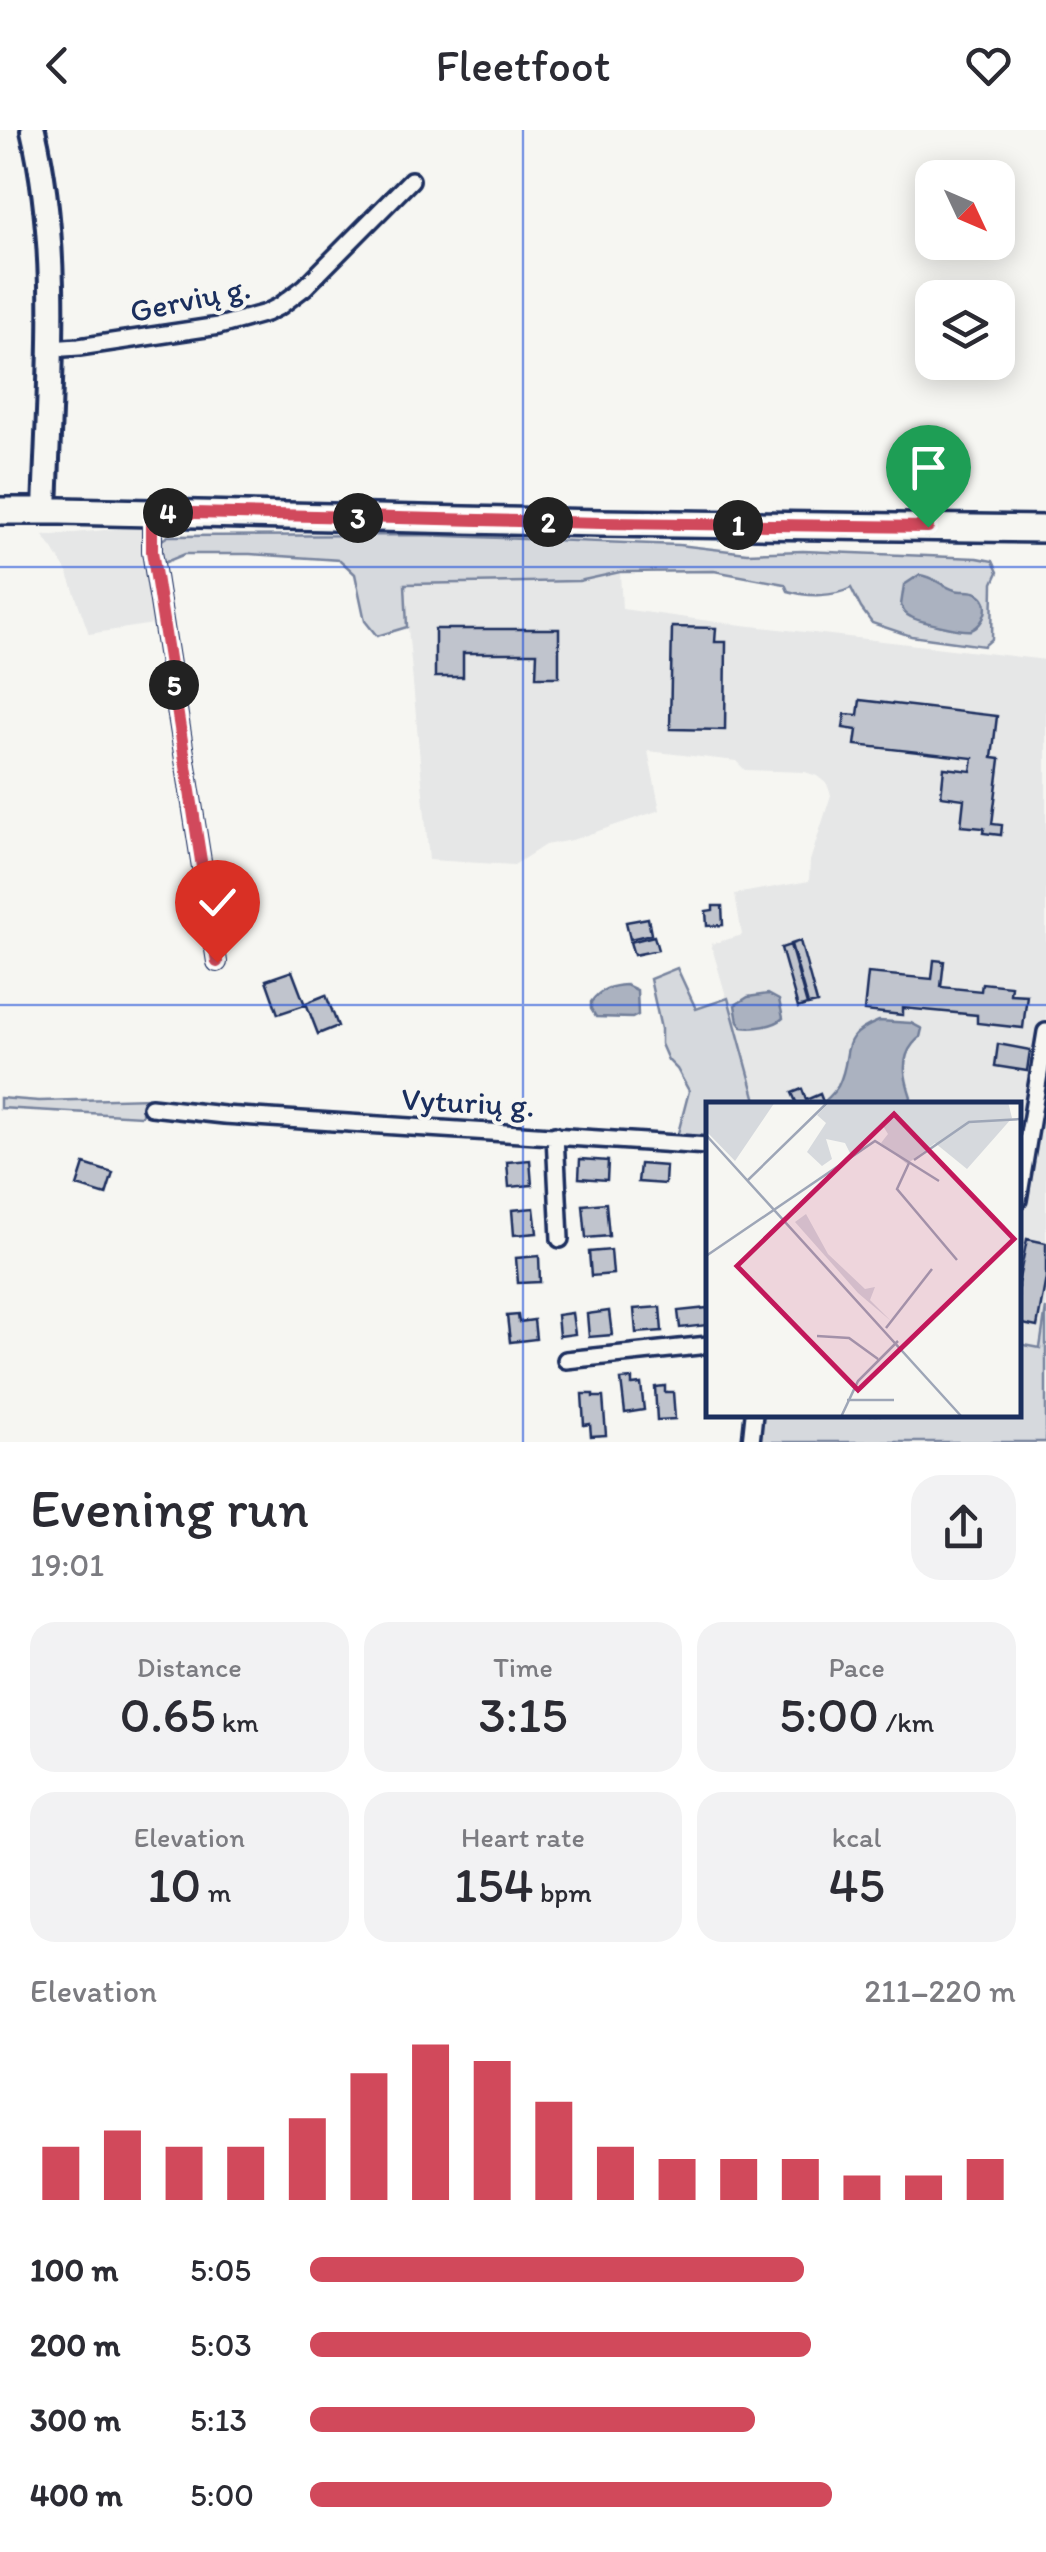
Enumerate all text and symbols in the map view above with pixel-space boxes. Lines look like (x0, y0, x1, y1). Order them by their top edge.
icon: back (30, 38, 85, 93)
text: Fleetfoot (435, 38, 611, 92)
icon: heart (961, 38, 1016, 93)
north arrow (915, 160, 1015, 260)
map controls (915, 160, 1015, 380)
street label: Gervių g. (126, 268, 254, 330)
button: layers (915, 280, 1015, 380)
pin (886, 425, 971, 528)
icon: arrive (901, 440, 956, 495)
pin: 4 (143, 488, 193, 538)
pin: 3 (333, 493, 383, 543)
text: 4 (160, 496, 176, 530)
pin: 2 (523, 497, 573, 547)
pin: 1 (713, 500, 763, 550)
text: 3 (350, 501, 366, 535)
text: 2 (541, 505, 555, 539)
text: 1 (732, 508, 745, 542)
pin: 5 (149, 660, 199, 710)
text: 5 (167, 668, 181, 702)
pin (175, 860, 260, 963)
icon: check (190, 875, 245, 930)
street label: Vyturių g. (400, 1080, 536, 1124)
inset map (706, 1102, 1021, 1417)
text: Evening run (30, 1475, 309, 1541)
button: share (911, 1475, 1016, 1580)
text: 19:01 (30, 1546, 104, 1584)
text: Distance (137, 1650, 242, 1684)
text: Time (493, 1650, 553, 1684)
text: Pace (829, 1650, 885, 1684)
text: 0.65 (120, 1684, 216, 1745)
text: 3:15 (479, 1684, 567, 1745)
text: 5:00 (779, 1684, 879, 1745)
text: km (216, 1705, 259, 1739)
text: /km (879, 1705, 934, 1739)
text: Elevation (134, 1820, 245, 1854)
text: Heart rate (461, 1820, 585, 1854)
text: kcal (832, 1820, 882, 1854)
text: 10 (147, 1854, 201, 1915)
text: 154 (454, 1854, 534, 1915)
text: 45 (829, 1854, 885, 1915)
text: m (201, 1875, 231, 1909)
text: bpm (534, 1875, 592, 1909)
text: Elevation (30, 1972, 157, 2010)
text: 211–220 m (864, 1972, 1016, 2010)
text: 100 m (30, 2251, 118, 2289)
text: 5:05 (190, 2251, 251, 2289)
text: 200 m (30, 2326, 120, 2364)
text: 5:03 (190, 2326, 252, 2364)
text: 300 m (30, 2401, 121, 2439)
text: 5:13 (190, 2401, 247, 2439)
text: 400 m (30, 2476, 123, 2514)
text: 5:00 (190, 2476, 254, 2514)

